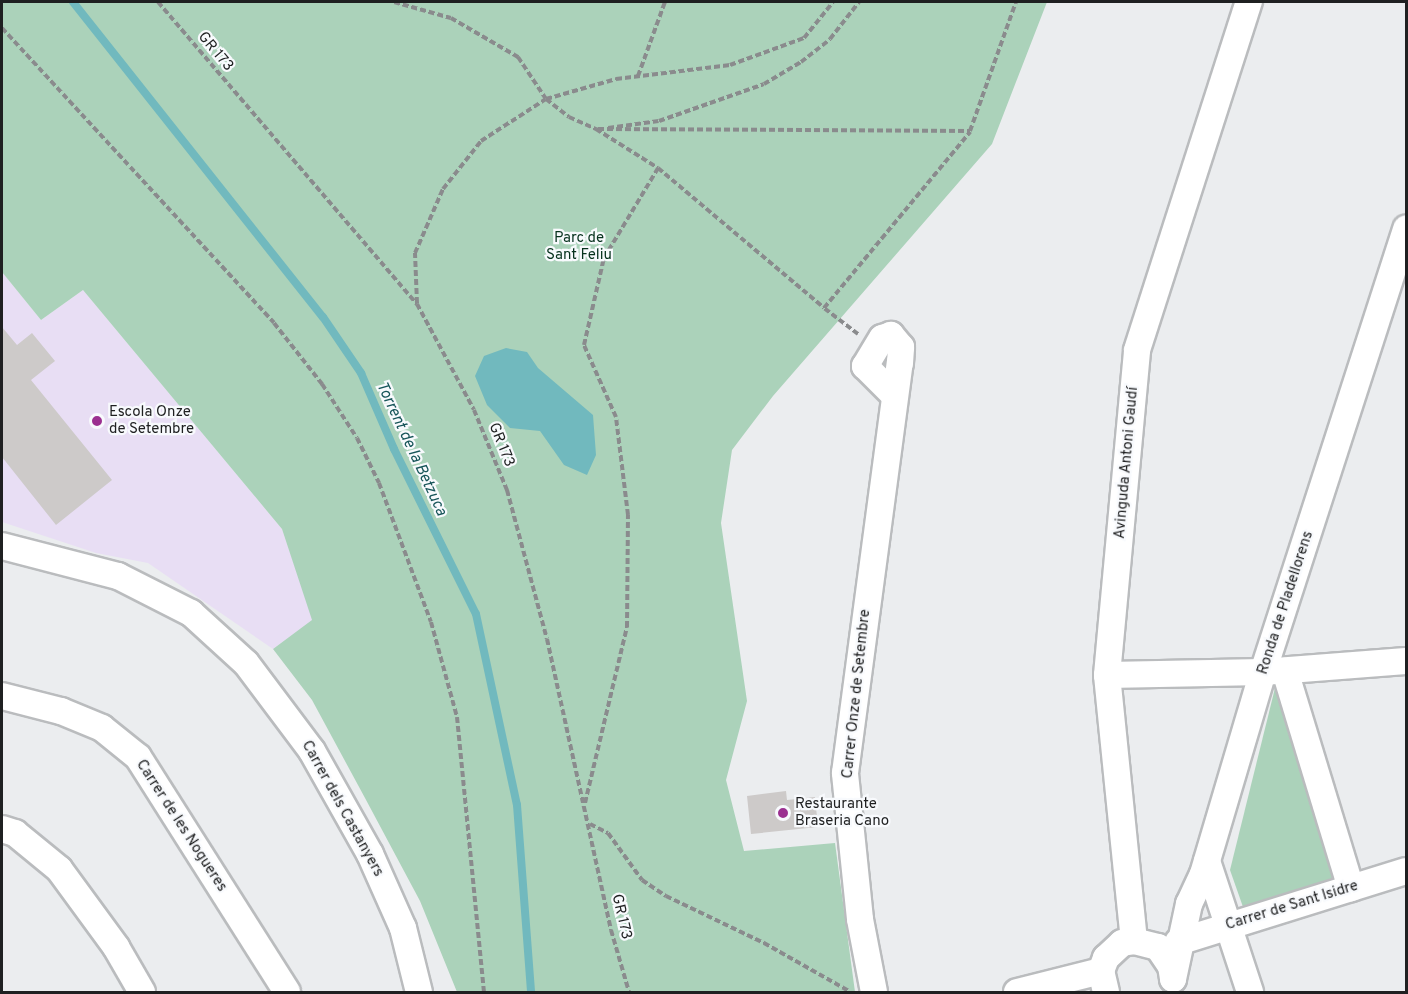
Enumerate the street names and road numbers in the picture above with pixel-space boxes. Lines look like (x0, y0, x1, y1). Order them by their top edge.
street label: GR 173 (193, 29, 237, 75)
street label: Avinguda Antoni Gaudí (1111, 386, 1143, 540)
street label: GR 173 (484, 420, 518, 470)
street label: Ronda de Pladellorens (1254, 529, 1318, 677)
street label: Carrer Onze de Setembre (839, 608, 875, 780)
street label: Carrer dels Castanyers (297, 738, 387, 880)
street label: Carrer de les Nogueres (132, 757, 230, 895)
street label: Carrer de Sant Isidre (1223, 877, 1361, 935)
street label: GR 173 (607, 893, 635, 941)

